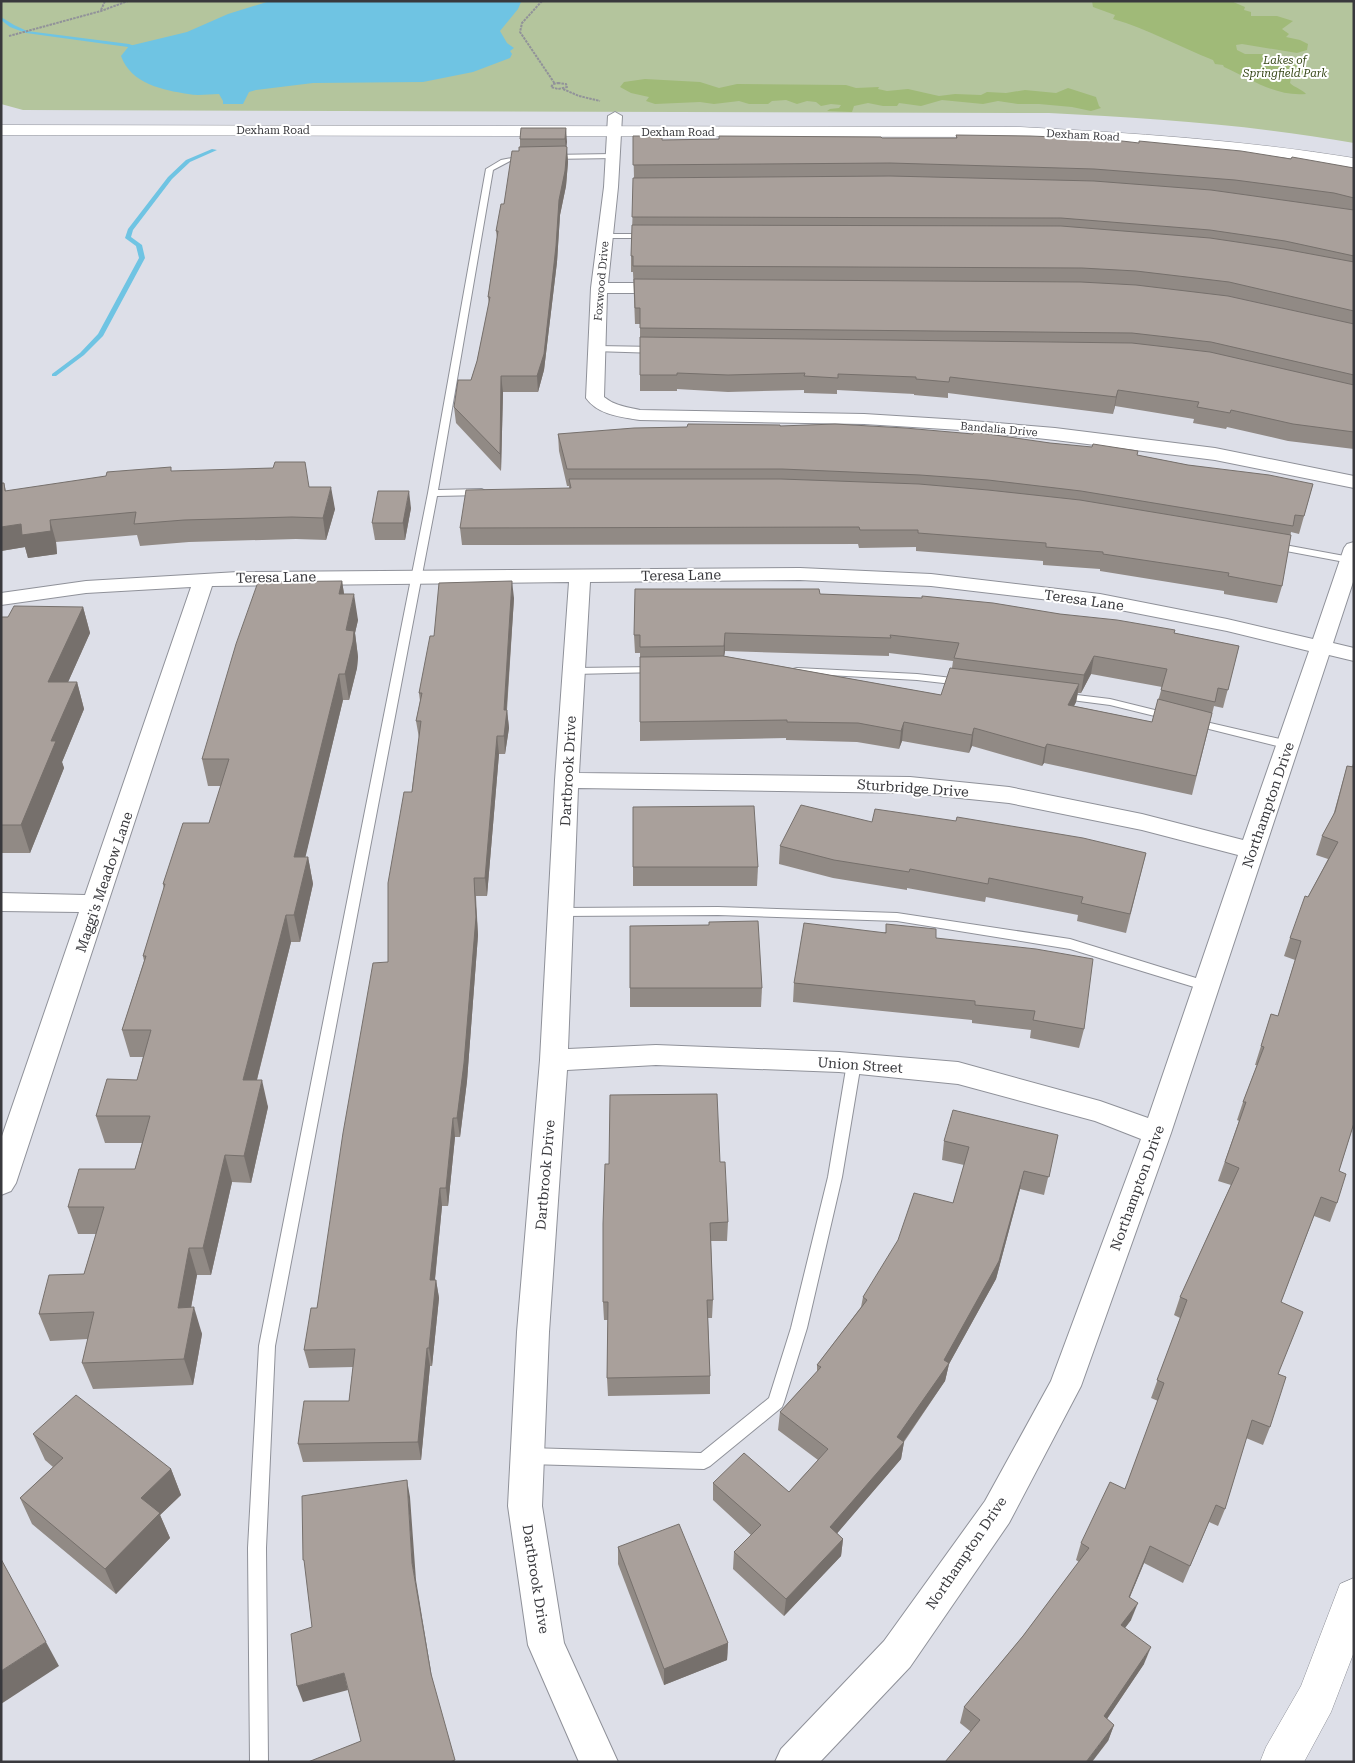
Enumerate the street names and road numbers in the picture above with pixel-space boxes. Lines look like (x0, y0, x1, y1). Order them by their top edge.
street label: Dexham Road (236, 124, 310, 137)
street label: Dexham Road (641, 126, 715, 139)
street label: Dexham Road (1046, 127, 1120, 144)
street label: Foxwood Drive (592, 241, 611, 322)
street label: Bandalia Drive (960, 420, 1038, 439)
street label: Teresa Lane (641, 566, 722, 584)
street label: Teresa Lane (236, 568, 317, 586)
street label: Teresa Lane (1043, 586, 1125, 614)
street label: Dartbrook Drive (557, 715, 579, 827)
street label: Northampton Drive (1239, 740, 1297, 870)
street label: Sturbridge Drive (857, 776, 970, 800)
street label: Maggi's Meadow Lane (72, 809, 136, 954)
street label: Union Street (817, 1054, 903, 1076)
street label: Dartbrook Drive (532, 1119, 558, 1231)
street label: Northampton Drive (1107, 1123, 1167, 1253)
street label: Northampton Drive (922, 1493, 1010, 1612)
street label: Dartbrook Drive (519, 1523, 553, 1635)

